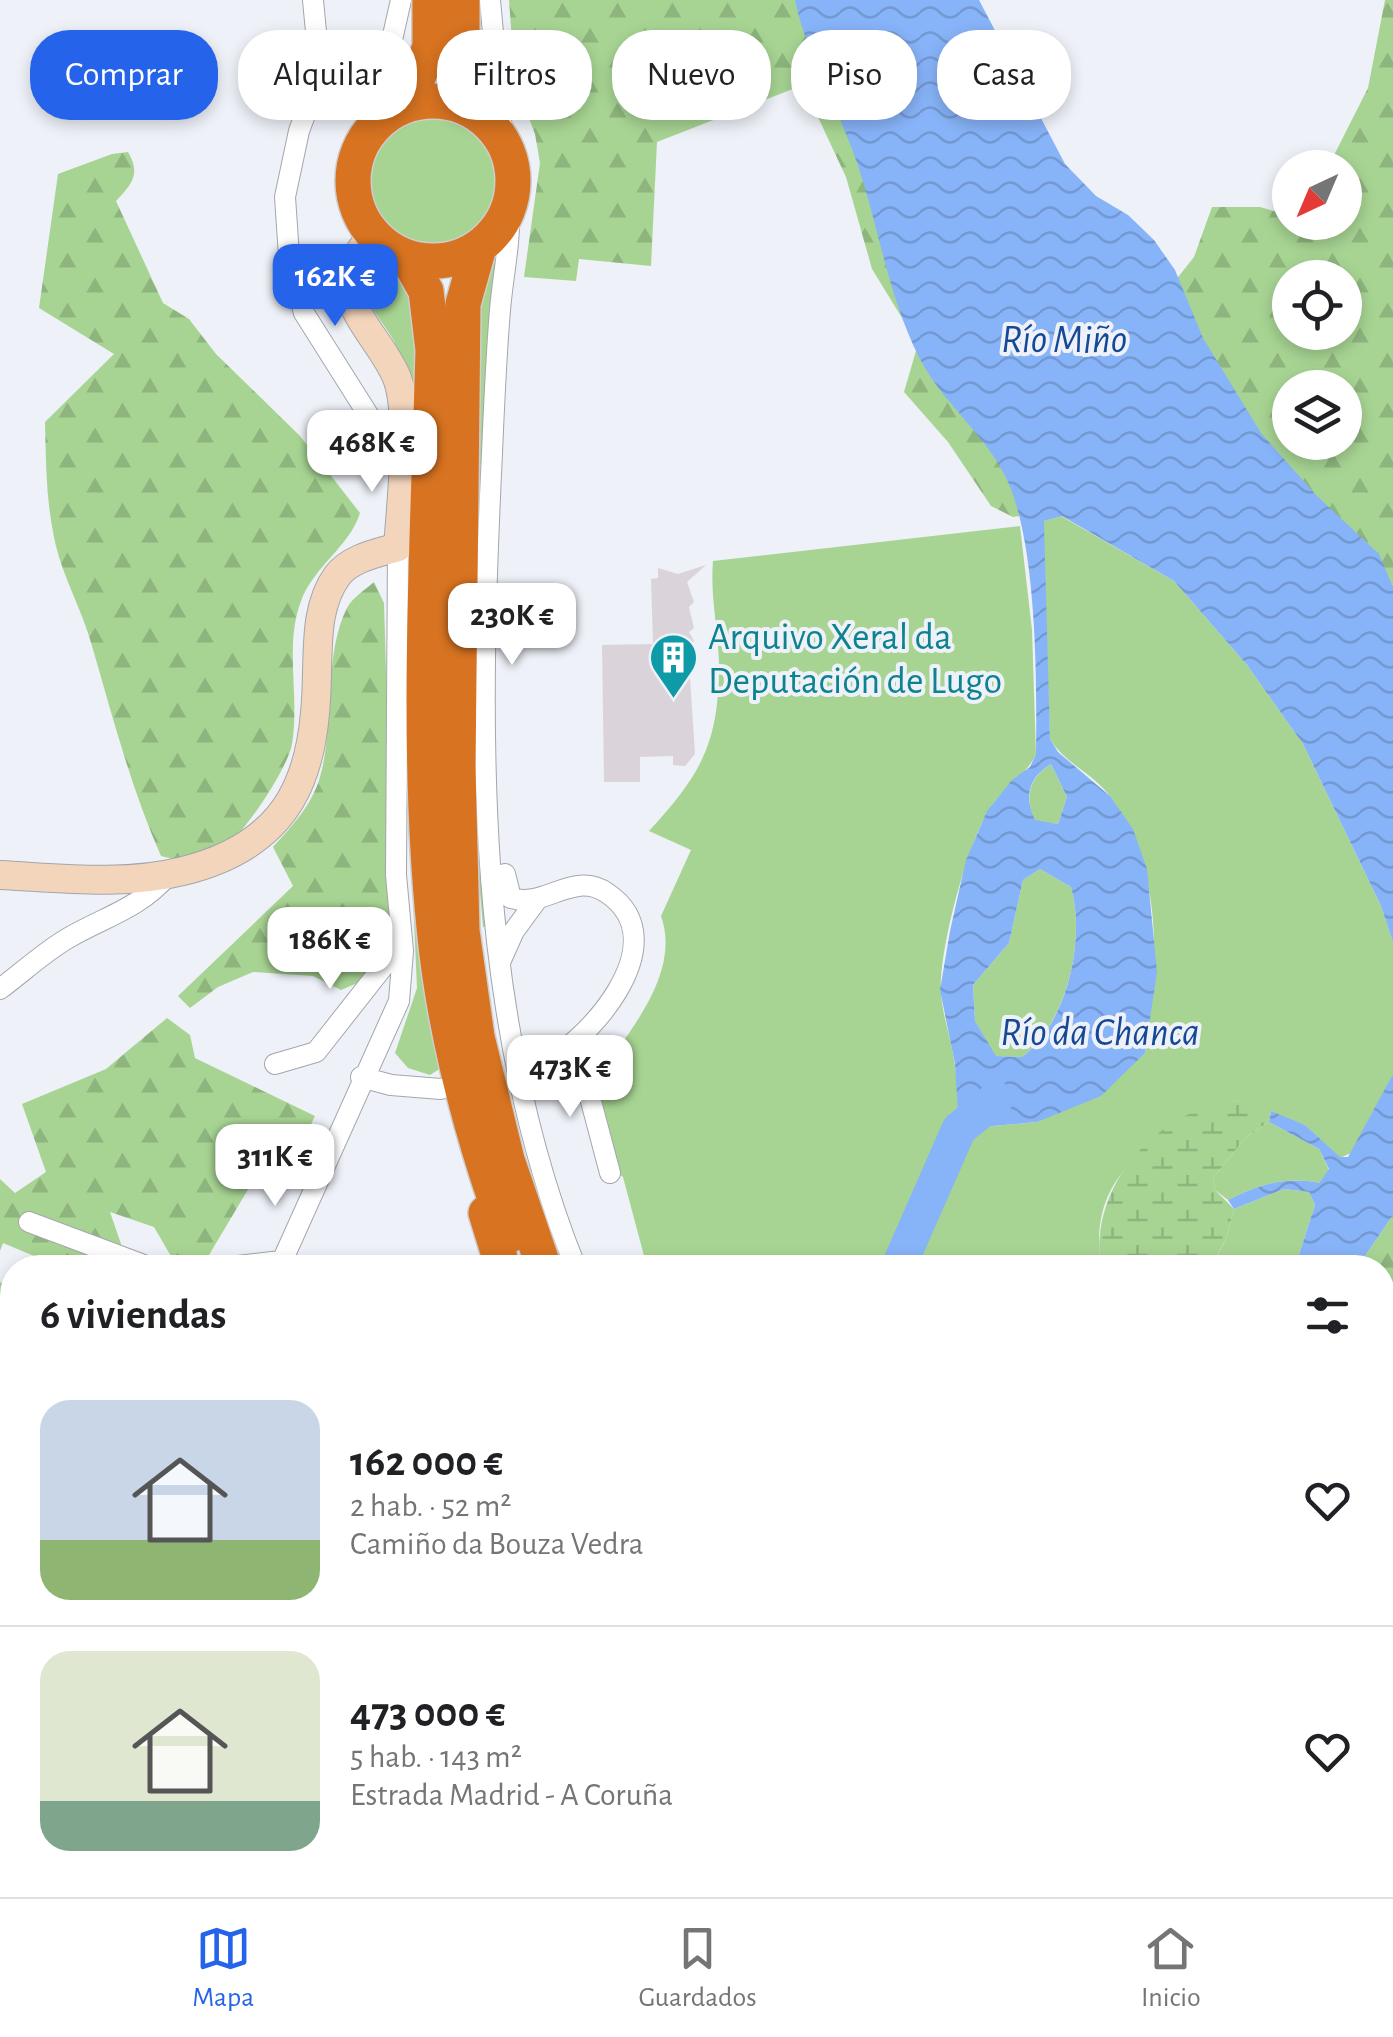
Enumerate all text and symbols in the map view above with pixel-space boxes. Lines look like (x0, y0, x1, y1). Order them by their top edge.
chip: Comprar (30, 30, 218, 120)
chip: Alquilar (238, 30, 417, 120)
chip: Filtros (437, 30, 592, 120)
chip: Nuevo (612, 30, 771, 120)
chip: Piso (791, 30, 917, 120)
chip: Casa (937, 30, 1071, 120)
north arrow (1272, 150, 1362, 240)
map controls (1272, 150, 1362, 460)
pin: 162K € (254, 244, 416, 329)
text: 162K € (295, 260, 375, 292)
button: locate (1272, 260, 1362, 350)
water label: Río Miño (1001, 320, 1127, 360)
button: layers (1272, 370, 1362, 460)
pin: 468K € (291, 410, 453, 495)
text: 468K € (329, 426, 415, 458)
pin: 230K € (431, 583, 593, 668)
text: 230K € (470, 599, 554, 631)
place label: Arquivo Xeral da Deputación de Lugo (708, 619, 1002, 701)
building icon: Arquivo Xeral da Deputación de Lugo (647, 632, 699, 700)
pin: 186K € (249, 907, 411, 992)
text: 186K € (289, 923, 371, 955)
water label: Río da Chanca (1000, 1013, 1200, 1053)
pin: 473K € (489, 1035, 651, 1120)
text: 473K € (529, 1051, 611, 1083)
pin: 311K € (194, 1124, 356, 1209)
text: 311K € (237, 1140, 313, 1172)
icon: filters (1300, 1288, 1355, 1343)
text: 6 viviendas (40, 1294, 226, 1336)
icon: home (120, 1440, 240, 1560)
text: 162 000 € (350, 1441, 503, 1483)
icon: heart (1300, 1473, 1355, 1528)
text: 2 hab. · 52 m² (350, 1490, 511, 1522)
text: Camiño da Bouza Vedra (350, 1528, 644, 1560)
icon: home (120, 1691, 240, 1811)
text: 473 000 € (350, 1692, 505, 1734)
icon: heart (1300, 1724, 1355, 1779)
text: 5 hab. · 143 m² (350, 1741, 522, 1773)
text: Estrada Madrid - A Coruña (350, 1779, 673, 1811)
tab: Mapa (192, 1921, 254, 2015)
tab: Guardados (638, 1921, 757, 2015)
tab: Inicio (1141, 1921, 1201, 2015)

